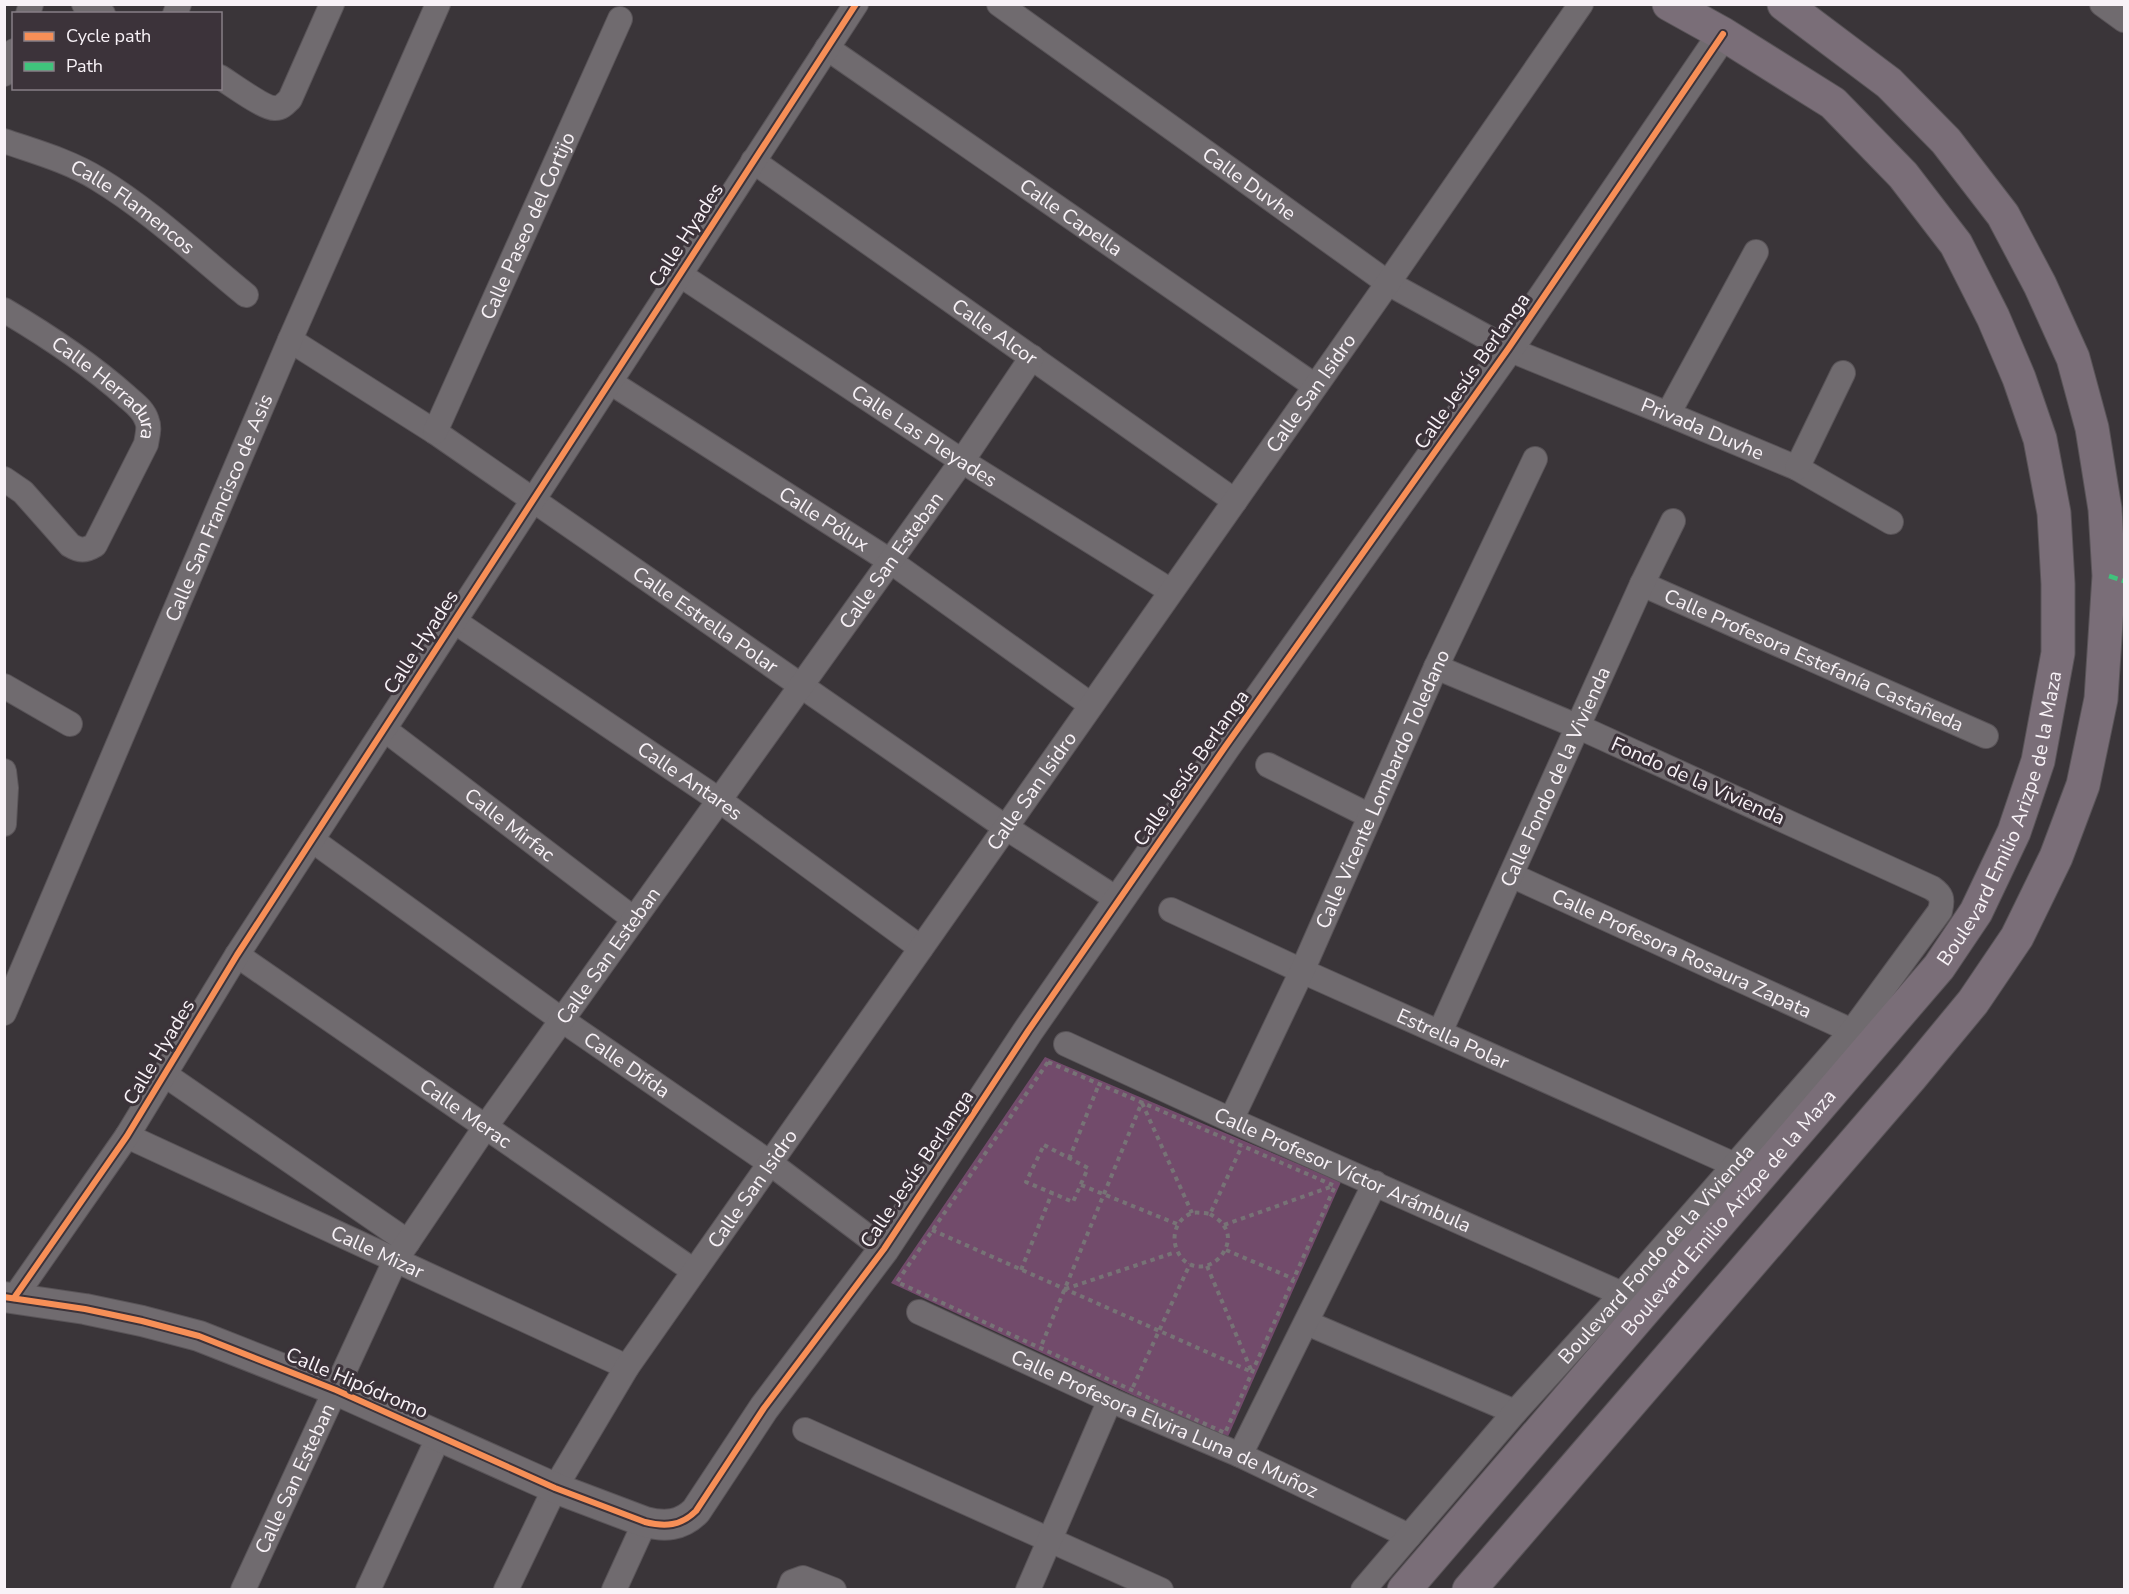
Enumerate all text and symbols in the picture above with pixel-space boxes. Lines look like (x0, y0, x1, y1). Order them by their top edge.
legend (12, 12, 222, 90)
text: Cycle path (66, 24, 151, 48)
text: Path (66, 54, 103, 78)
street label: Calle Paseo del Cortijo (474, 128, 581, 324)
street label: Calle Duvhe (1197, 141, 1302, 226)
street label: Calle Flamencos (66, 153, 201, 260)
street label: Calle Capella (1014, 172, 1128, 262)
street label: Calle Hyades (642, 178, 730, 292)
street label: Calle Jesús Berlanga (1408, 287, 1536, 455)
street label: Calle Alcor (947, 292, 1043, 371)
street label: Calle San Isidro (1260, 328, 1362, 458)
street label: Calle Herradura (46, 330, 162, 442)
street label: Calle Las Pleyades (846, 378, 1003, 493)
street label: Calle San Francisco de Asis (158, 390, 279, 626)
street label: Privada Duvhe (1637, 391, 1768, 466)
street label: Calle Pólux (774, 480, 875, 558)
street label: Calle San Esteban (833, 486, 949, 634)
street label: Calle Estrella Polar (627, 560, 784, 680)
street label: Calle Profesora Estefanía Castañeda (1660, 582, 1968, 738)
street label: Calle Hyades (377, 585, 465, 699)
street label: Calle Vicente Lombardo Toledano (1309, 645, 1456, 933)
street label: Calle Fondo de la Vivienda (1494, 662, 1617, 891)
street label: Boulevard Emilio Arizpe de la Maza (1930, 669, 2068, 971)
street label: Calle Jesús Berlanga (1127, 684, 1255, 852)
street label: Calle San Isidro (980, 726, 1083, 856)
street label: Fondo de la Vivienda (1607, 730, 1789, 832)
street label: Calle Antares (632, 735, 748, 826)
street label: Calle Mirfac (459, 781, 561, 868)
street label: Calle San Esteban (550, 881, 667, 1030)
street label: Calle Profesora Rosaura Zapata (1548, 882, 1816, 1024)
street label: Calle Hyades (117, 994, 201, 1110)
street label: Estrella Polar (1393, 1002, 1513, 1076)
street label: Calle Difda (578, 1025, 676, 1104)
street label: Calle Merac (414, 1072, 517, 1154)
street label: Boulevard Emilio Arizpe de la Maza (1615, 1083, 1842, 1341)
street label: Calle Jesús Berlanga (854, 1085, 980, 1253)
street label: Calle Profesor Víctor Arámbula (1210, 1101, 1476, 1239)
street label: Calle San Isidro (701, 1124, 804, 1254)
street label: Boulevard Fondo de la Vivienda (1552, 1138, 1761, 1370)
street label: Calle Mizar (327, 1219, 429, 1285)
street label: Calle Hipódromo (282, 1341, 432, 1425)
street label: Calle Profesora Elvira Luna de Muñoz (1007, 1343, 1323, 1504)
street label: Calle San Esteban (248, 1399, 341, 1558)

